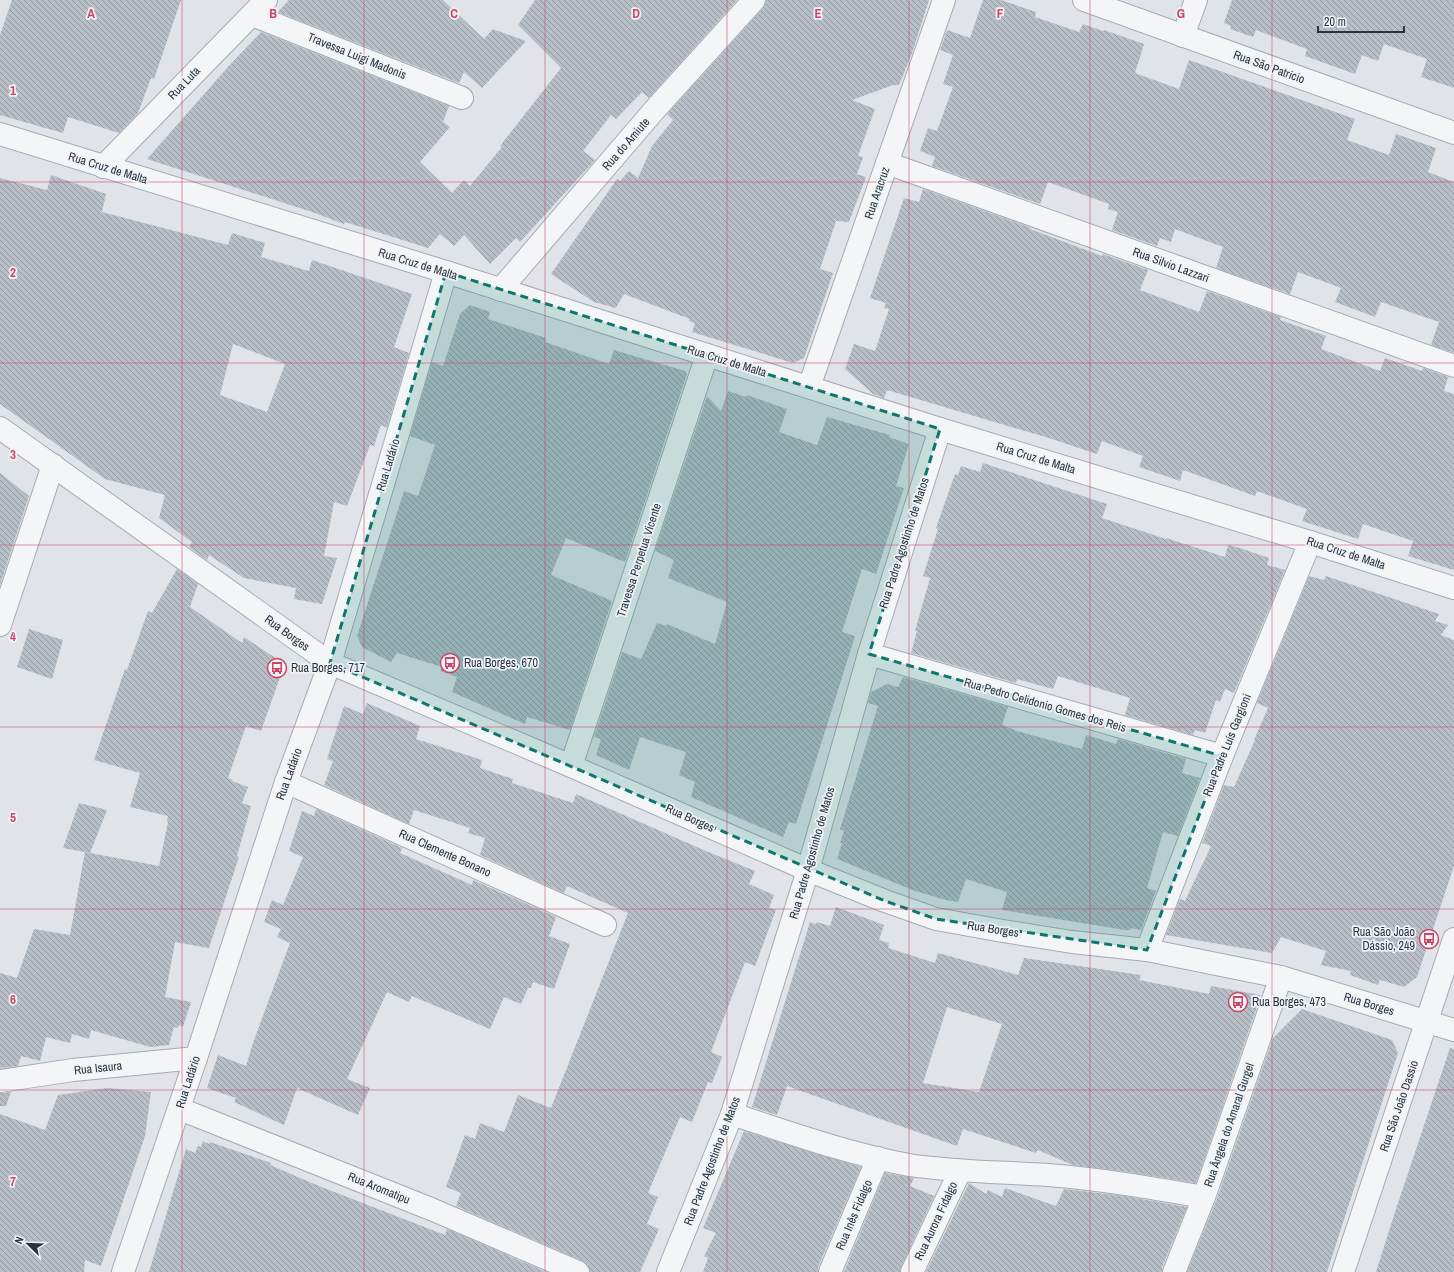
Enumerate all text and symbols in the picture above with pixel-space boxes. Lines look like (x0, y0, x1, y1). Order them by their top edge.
text: A (87, 5, 95, 22)
text: B (269, 5, 277, 22)
text: C (450, 5, 458, 22)
text: D (632, 5, 640, 22)
text: E (814, 5, 822, 22)
text: F (997, 5, 1004, 22)
text: G (1177, 5, 1185, 22)
scale bar (1318, 8, 1404, 34)
text: 20 m (1324, 14, 1346, 30)
street label: Travessa Luigi Madonis (305, 29, 409, 83)
street label: Rua São Patrício (1231, 47, 1307, 87)
street label: Rua Luta (164, 63, 204, 103)
text: 1 (10, 82, 16, 99)
street label: Rua do Amiute (599, 114, 653, 174)
street label: Rua Cruz de Malta (66, 148, 150, 188)
street label: Rua Aracruz (861, 165, 893, 221)
street label: Rua Cruz de Malta (376, 244, 460, 284)
street label: Rua Silvio Lazzari (1130, 244, 1212, 286)
text: 2 (10, 264, 16, 281)
street label: Rua Cruz de Malta (685, 341, 769, 381)
street label: Rua Ladário (372, 437, 404, 493)
street label: Rua Cruz de Malta (994, 438, 1078, 478)
text: 3 (10, 446, 16, 463)
street label: Rua Padre Agostinho de Matos (875, 475, 933, 611)
street label: Travessa Perpetua Vicente (613, 501, 665, 619)
street label: Rua Cruz de Malta (1305, 533, 1388, 573)
street label: Rua Borges (261, 611, 313, 655)
text: 4 (10, 628, 16, 645)
bus stop icon: Rua Borges, 670 (439, 652, 461, 674)
place label: Rua Borges, 670 (464, 655, 538, 671)
bus stop icon: Rua Borges, 717 (266, 657, 288, 679)
place label: Rua Borges, 717 (291, 660, 365, 676)
street label: Rua Pedro Celidonio Gomes dos Reis (962, 674, 1128, 736)
street label: Rua Padre Luís Gargioni (1199, 691, 1255, 799)
street label: Rua Ladário (272, 746, 306, 802)
street label: Rua Padre Agostinho de Matos (785, 785, 839, 921)
street label: Rua Borges (663, 800, 717, 836)
text: 5 (10, 809, 16, 826)
street label: Rua Clemente Bonano (396, 825, 494, 881)
street label: Rua Borges (966, 917, 1020, 941)
place label: Rua São João Dássio, 249 (1353, 924, 1415, 954)
bus stop icon: Rua São João Dássio, 249 (1418, 928, 1440, 950)
street label: Rua Borges (1342, 989, 1396, 1019)
text: 6 (10, 991, 16, 1008)
bus stop icon: Rua Borges, 473 (1227, 991, 1249, 1013)
place label: Rua Borges, 473 (1252, 994, 1326, 1010)
street label: Rua Ladário (172, 1054, 204, 1110)
street label: Rua Isaura (73, 1057, 123, 1078)
street label: Rua São João Dassio (1376, 1058, 1422, 1154)
street label: Rua Ângela do Amaral Gurgel (1200, 1061, 1258, 1189)
street label: Rua Padre Agostinho de Matos (680, 1094, 744, 1228)
street label: Rua Aromatipu (346, 1168, 412, 1208)
text: 7 (10, 1173, 16, 1190)
street label: Rua Inês Fidalgo (832, 1177, 876, 1253)
street label: Rua Aurora Fidalgo (911, 1179, 961, 1263)
north arrow (8, 1224, 48, 1264)
text: N (11, 1234, 27, 1246)

